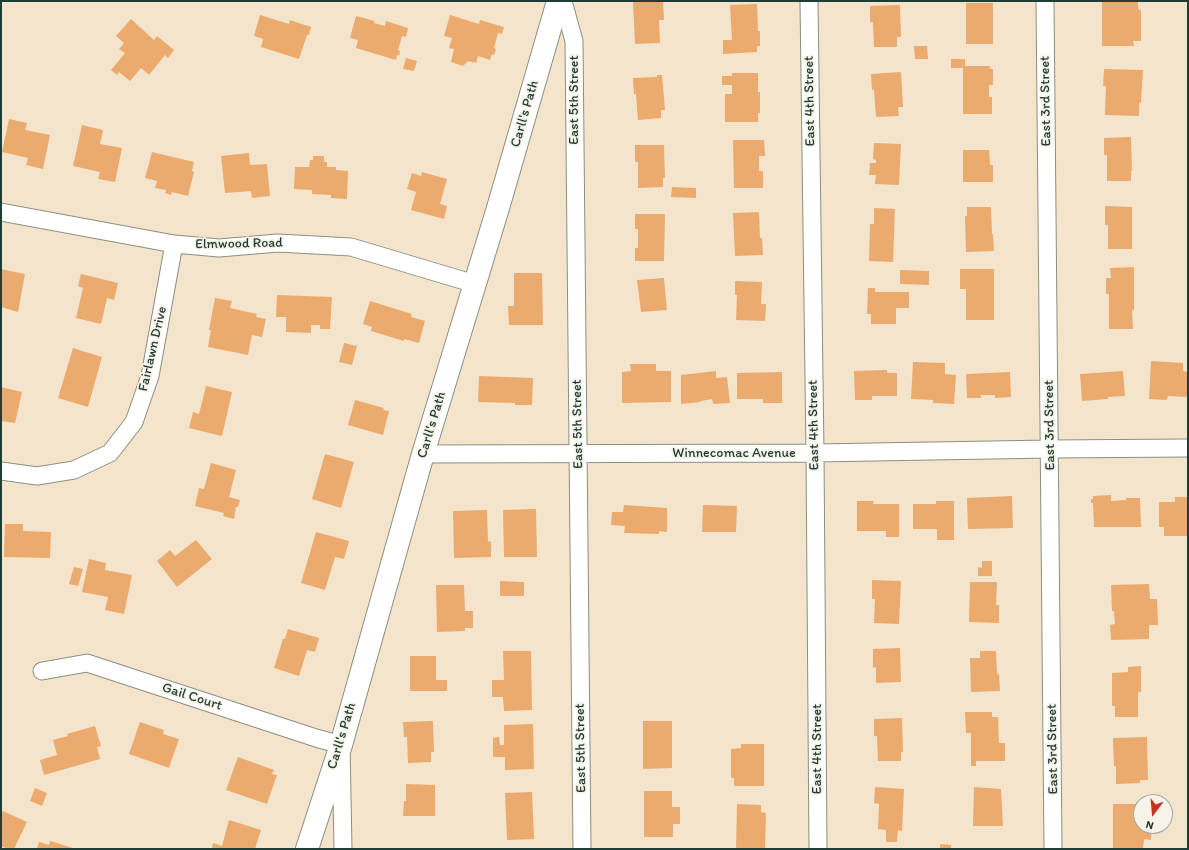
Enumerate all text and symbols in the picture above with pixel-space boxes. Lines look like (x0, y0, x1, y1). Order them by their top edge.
street label: East 5th Street (566, 55, 582, 145)
street label: East 4th Street (801, 56, 819, 146)
street label: East 3rd Street (1037, 56, 1055, 146)
street label: Carll's Path (507, 79, 543, 149)
street label: Elmwood Road (195, 235, 283, 253)
street label: Fairlawn Drive (135, 305, 171, 393)
street label: East 5th Street (569, 379, 587, 469)
street label: East 4th Street (805, 380, 823, 470)
street label: East 3rd Street (1041, 380, 1059, 470)
street label: Carll's Path (414, 390, 450, 460)
street label: Winnecomac Avenue (672, 445, 796, 461)
street label: Gail Court (160, 679, 224, 715)
street label: Carll's Path (324, 701, 360, 771)
street label: East 5th Street (572, 703, 590, 793)
street label: East 4th Street (809, 704, 825, 794)
street label: East 3rd Street (1044, 704, 1062, 794)
north arrow (1133, 794, 1173, 834)
text: N (1144, 818, 1155, 832)

